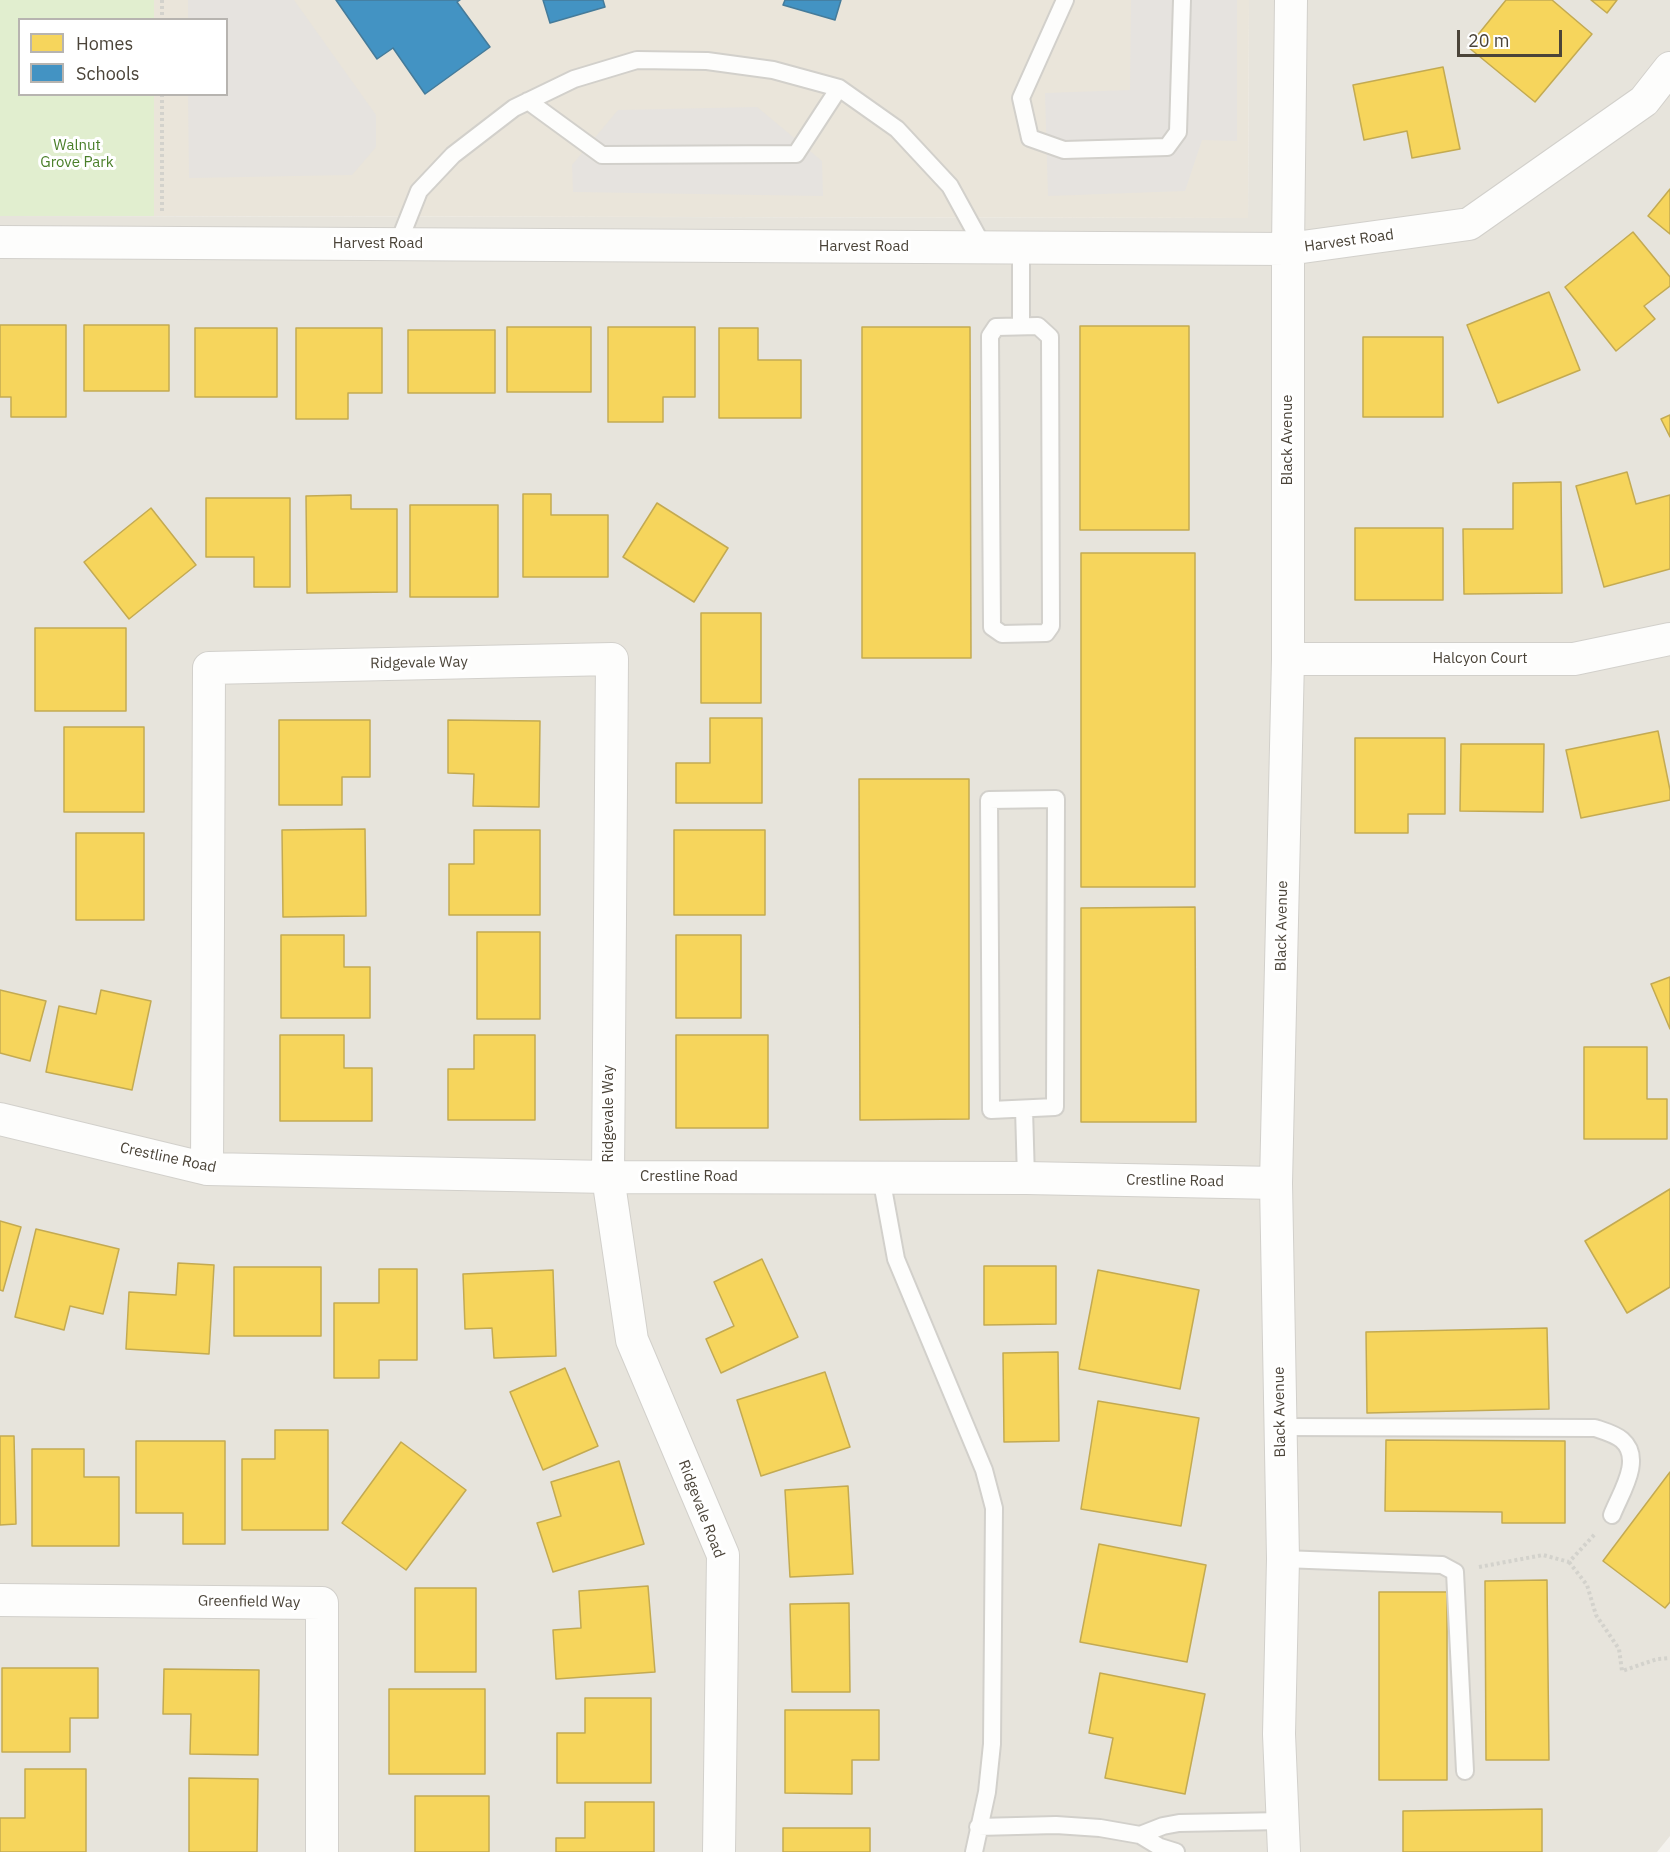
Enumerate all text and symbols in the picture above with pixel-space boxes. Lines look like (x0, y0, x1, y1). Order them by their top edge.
legend (18, 18, 228, 96)
scale bar (1460, 18, 1565, 56)
text: 20 m (1468, 29, 1510, 52)
text: Homes (76, 32, 133, 55)
text: Schools (76, 62, 140, 85)
park label: Walnut Grove Park (40, 137, 114, 172)
street label: Harvest Road (1303, 226, 1395, 256)
street label: Harvest Road (333, 235, 423, 253)
street label: Harvest Road (819, 238, 909, 256)
street label: Black Avenue (1279, 395, 1297, 485)
street label: Halcyon Court (1432, 650, 1528, 668)
street label: Ridgevale Way (370, 653, 468, 673)
street label: Black Avenue (1272, 880, 1292, 972)
street label: Ridgevale Way (600, 1065, 618, 1163)
street label: Crestline Road (118, 1139, 218, 1177)
street label: Crestline Road (640, 1168, 738, 1186)
street label: Crestline Road (1126, 1171, 1224, 1191)
street label: Black Avenue (1270, 1366, 1290, 1458)
street label: Ridgevale Road (674, 1457, 728, 1561)
street label: Greenfield Way (198, 1592, 300, 1612)

